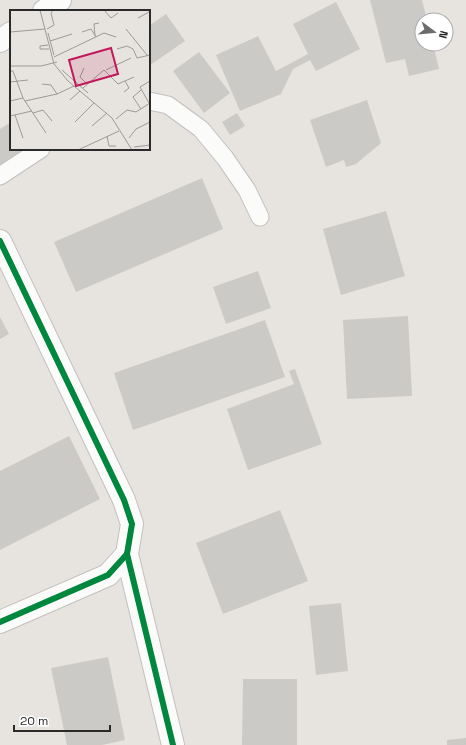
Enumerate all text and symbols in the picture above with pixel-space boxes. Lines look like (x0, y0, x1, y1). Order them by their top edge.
inset map (10, 10, 150, 150)
north arrow (414, 12, 454, 52)
text: N (436, 29, 451, 40)
scale bar (14, 707, 110, 733)
text: 20 m (20, 713, 48, 729)

